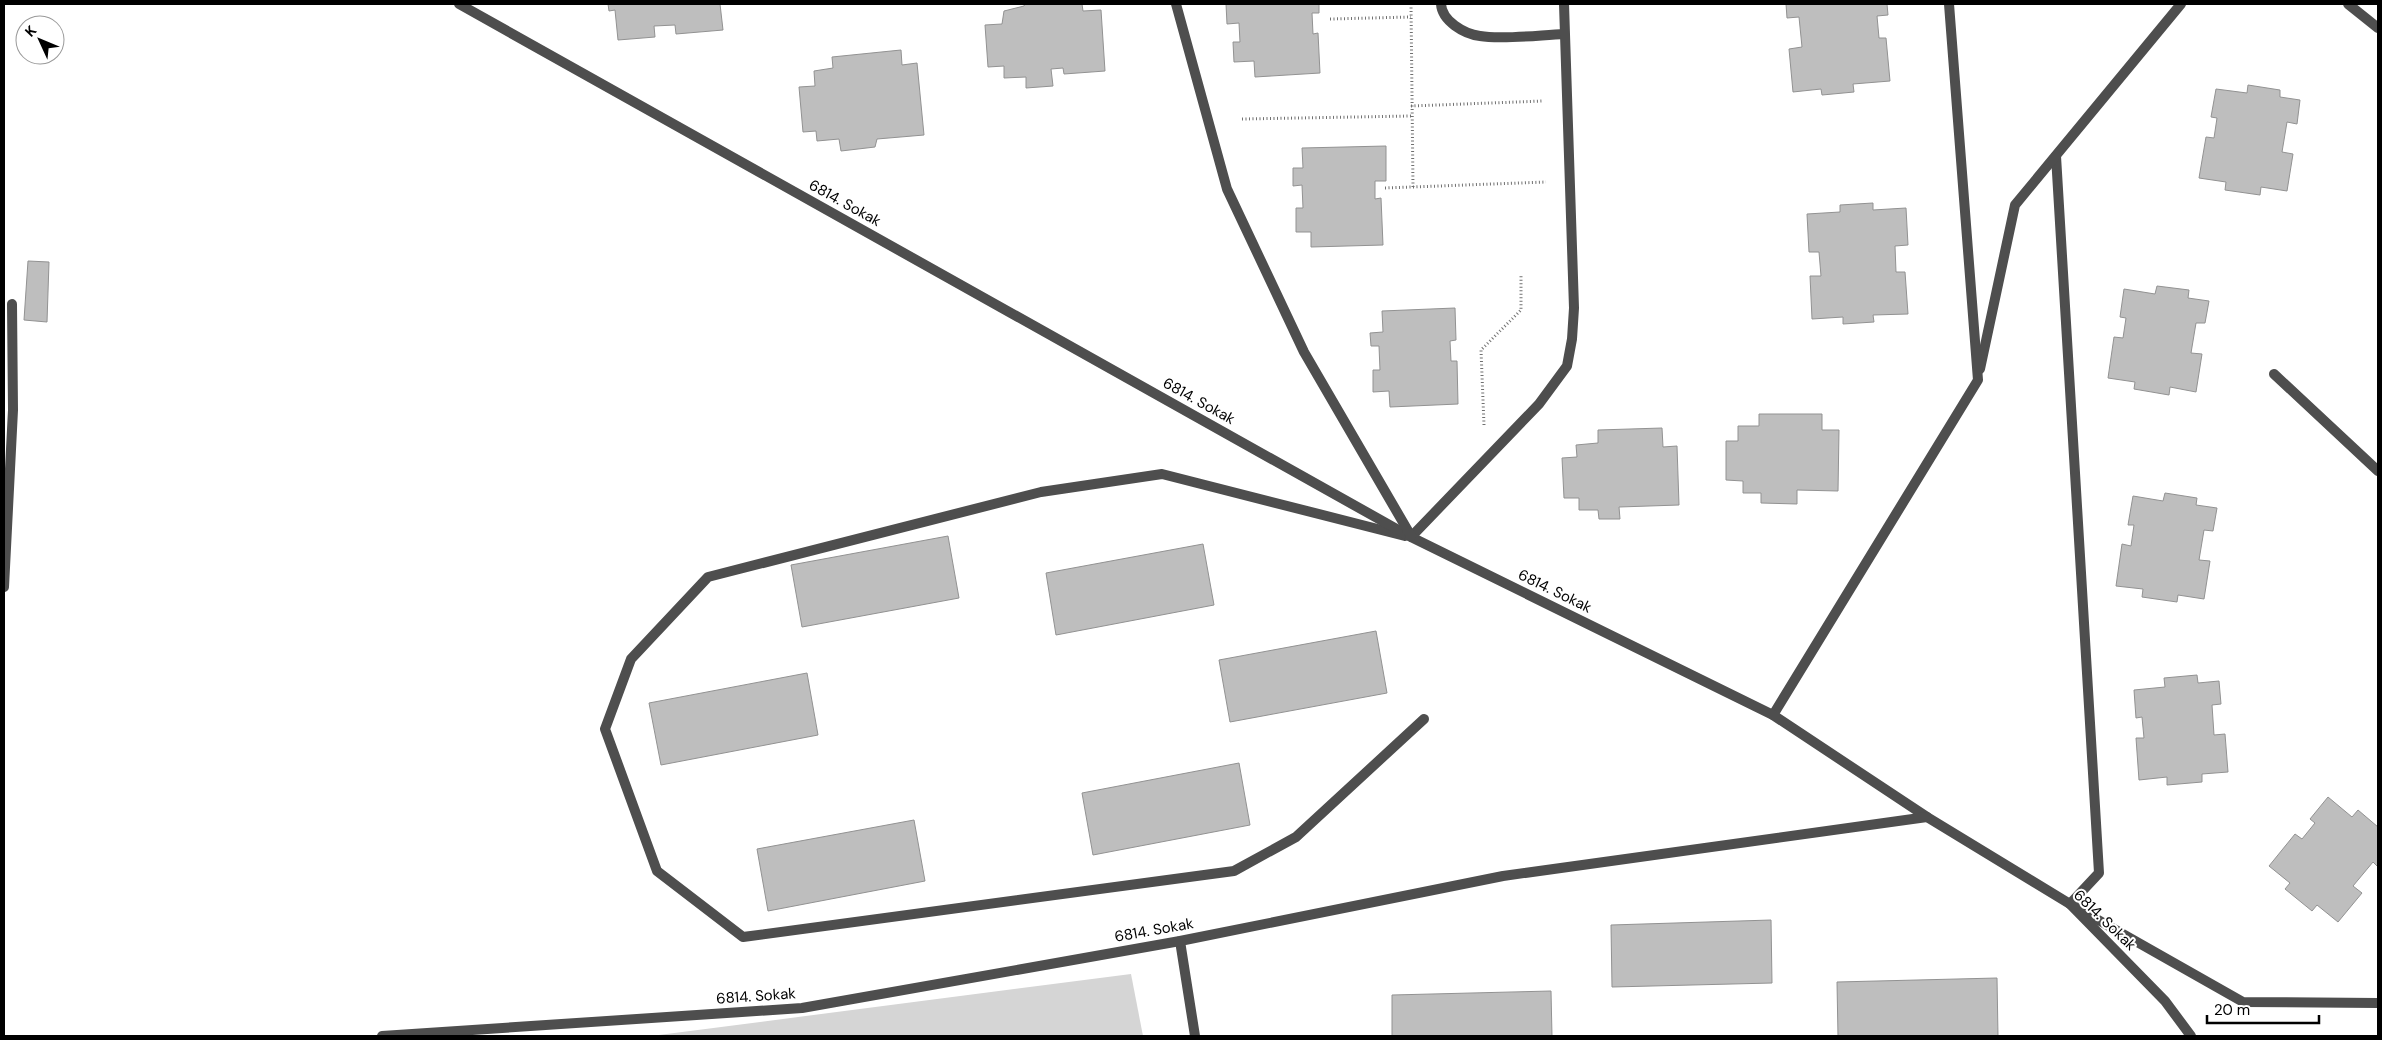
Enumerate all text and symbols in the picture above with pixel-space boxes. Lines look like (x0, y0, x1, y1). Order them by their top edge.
north arrow (15, 15, 65, 65)
text: K (21, 21, 40, 41)
street label: 6814. Sokak (805, 175, 885, 231)
street label: 6814. Sokak (1159, 373, 1239, 429)
street label: 6814. Sokak (1515, 565, 1596, 618)
street label: 6814. Sokak (2069, 885, 2141, 955)
street label: 6814. Sokak (1113, 913, 1195, 947)
street label: 6814. Sokak (715, 983, 797, 1009)
scale bar (2207, 992, 2320, 1024)
text: 20 m (2214, 1000, 2250, 1020)

